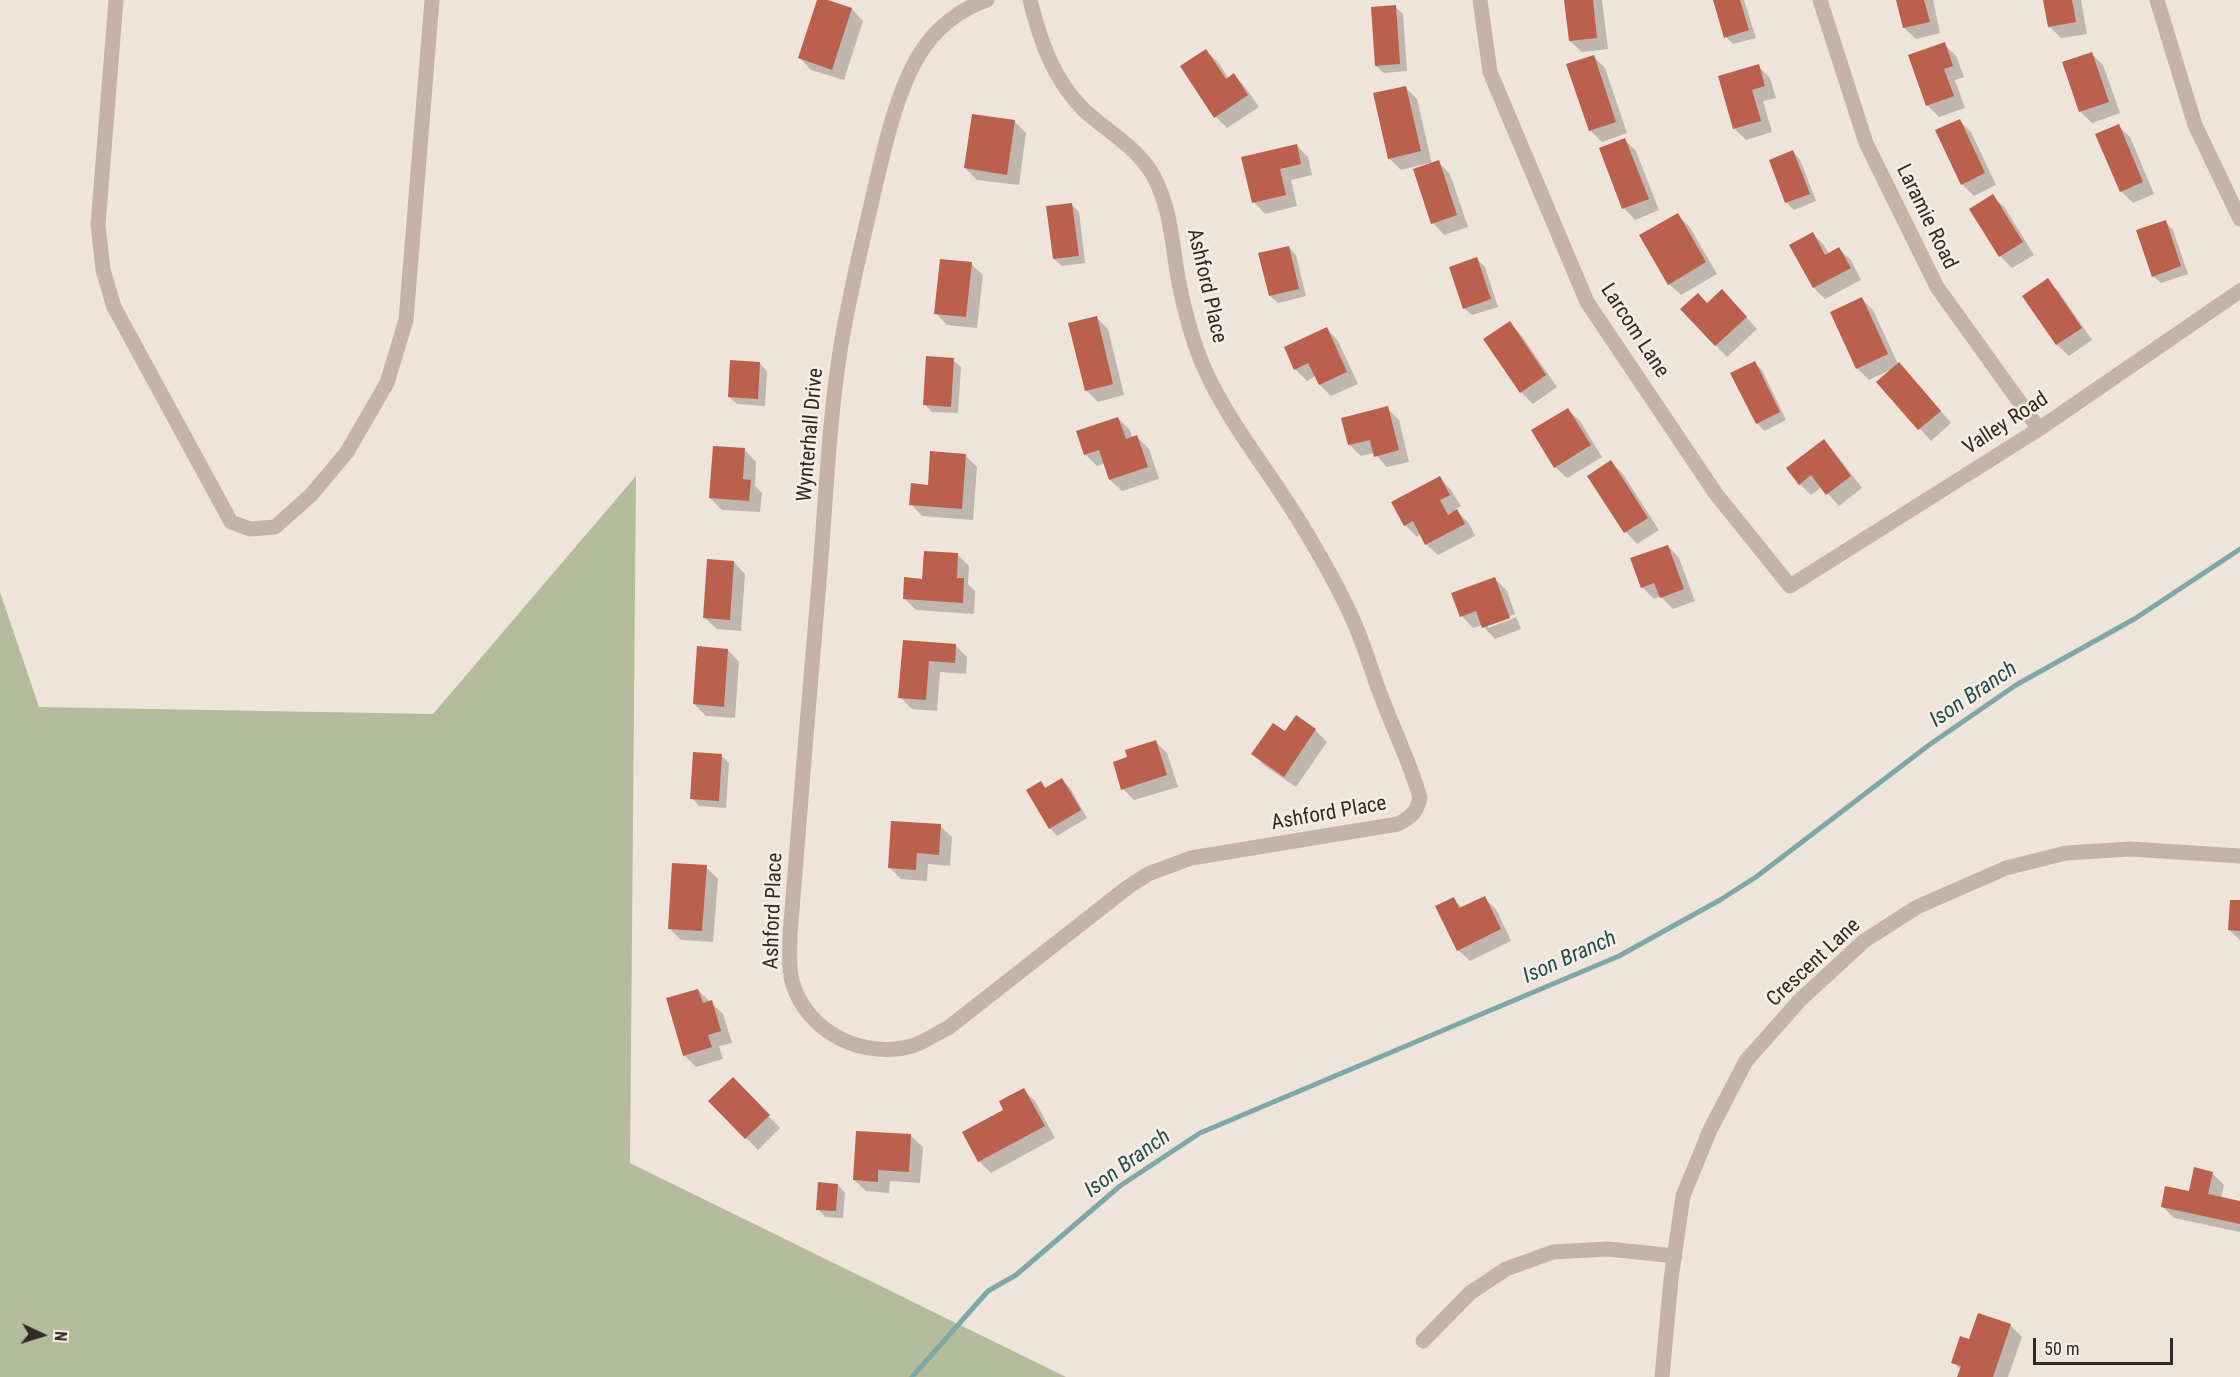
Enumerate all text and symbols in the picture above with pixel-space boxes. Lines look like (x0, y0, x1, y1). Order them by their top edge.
street label: Laramie Road (1890, 160, 1962, 274)
street label: Ashford Place (1181, 226, 1231, 346)
street label: Larcom Lane (1594, 279, 1674, 383)
street label: Wynterhall Drive (793, 367, 829, 503)
street label: Valley Road (1959, 387, 2053, 461)
water label: Ison Branch (1925, 656, 2023, 734)
street label: Ashford Place (1269, 791, 1389, 837)
street label: Ashford Place (759, 852, 789, 970)
street label: Crescent Lane (1762, 913, 1866, 1013)
water label: Ison Branch (1519, 926, 1621, 990)
water label: Ison Branch (1080, 1124, 1176, 1204)
north arrow (12, 1305, 72, 1365)
scale bar (2036, 1326, 2176, 1364)
text: N (51, 1331, 70, 1342)
text: 50 m (2044, 1338, 2079, 1359)

